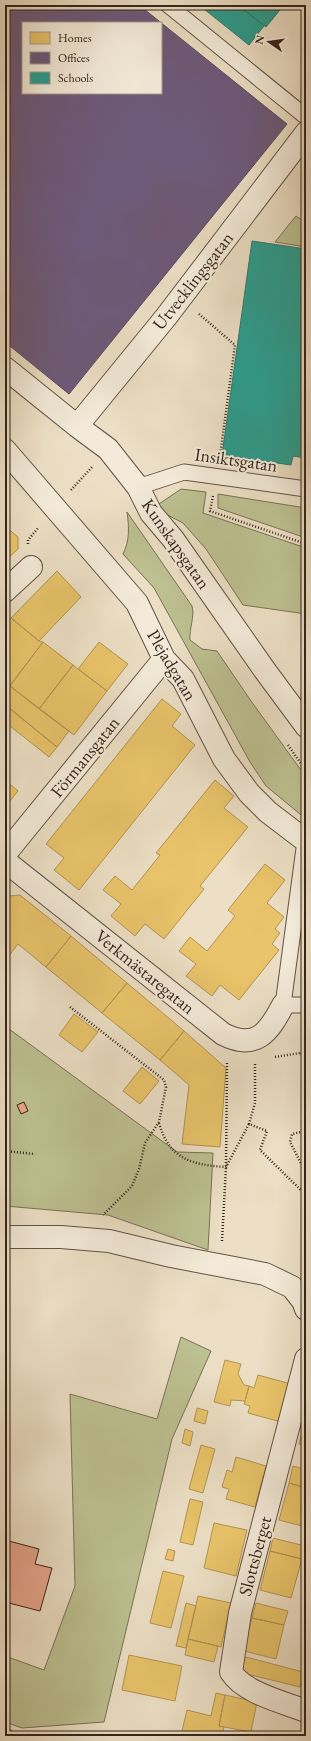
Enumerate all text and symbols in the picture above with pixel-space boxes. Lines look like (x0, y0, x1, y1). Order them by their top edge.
legend (22, 22, 162, 94)
north arrow (249, 22, 289, 62)
text: Homes (58, 30, 92, 46)
text: N (251, 34, 267, 46)
text: Offices (58, 50, 90, 66)
text: Schools (58, 70, 93, 86)
street label: Utvecklingsgatan (147, 227, 238, 334)
street label: Insiktsgatan (193, 442, 279, 477)
street label: Kunskapsgatan (137, 494, 216, 594)
street label: Plejadgatan (142, 625, 203, 705)
street label: Förmansgatan (45, 711, 125, 802)
street label: Verkmästaregatan (91, 924, 200, 1019)
street label: Slottsberget (233, 1513, 276, 1598)

